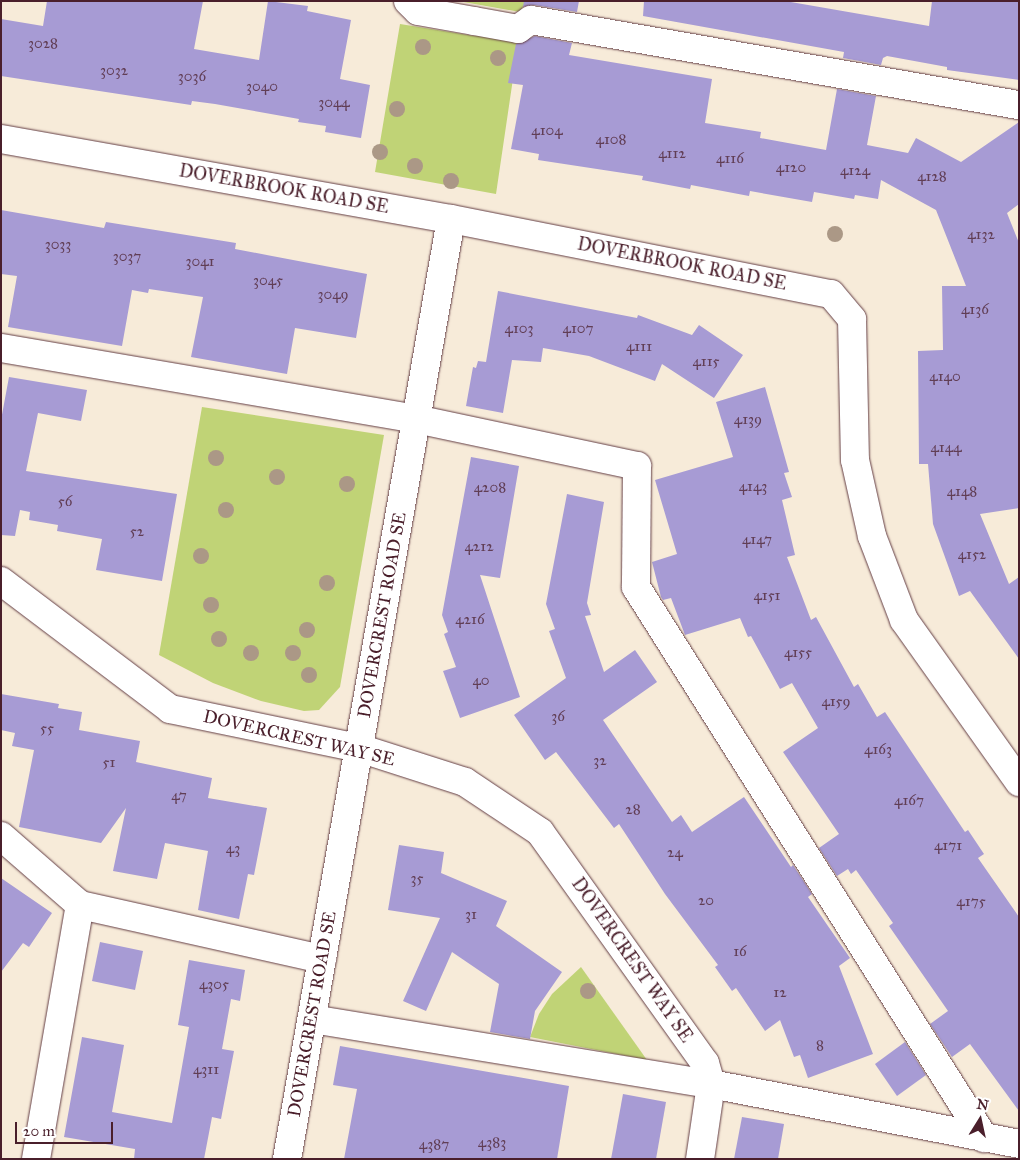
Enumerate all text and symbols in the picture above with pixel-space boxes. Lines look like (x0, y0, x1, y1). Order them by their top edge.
house number: 3028 (28, 35, 58, 53)
house number: 3032 (100, 62, 128, 80)
house number: 3036 (178, 68, 206, 86)
house number: 3040 (246, 78, 278, 96)
house number: 3044 (318, 94, 350, 112)
house number: 4104 (531, 122, 563, 140)
house number: 4108 (596, 131, 626, 149)
house number: 4112 (658, 145, 686, 163)
house number: 4116 (716, 150, 744, 168)
house number: 4120 (776, 159, 806, 177)
street label: DOVERBROOK ROAD SE (177, 160, 391, 218)
house number: 4124 (840, 162, 870, 180)
house number: 4128 (917, 168, 947, 186)
house number: 4132 (967, 226, 995, 244)
street label: DOVERBROOK ROAD SE (576, 233, 788, 295)
house number: 3033 (45, 236, 71, 254)
house number: 3037 (113, 248, 141, 266)
house number: 3041 (185, 253, 215, 271)
house number: 3045 (253, 272, 283, 290)
house number: 3049 (317, 286, 349, 304)
house number: 4136 (961, 301, 989, 319)
house number: 4103 (505, 320, 533, 338)
house number: 4107 (563, 320, 593, 338)
house number: 4111 (626, 338, 652, 356)
house number: 4115 (692, 353, 720, 371)
house number: 4140 (929, 368, 961, 386)
house number: 4139 (734, 411, 762, 429)
house number: 4144 (931, 439, 961, 457)
house number: 4143 (739, 478, 767, 496)
house number: 4208 (474, 479, 506, 497)
house number: 4148 (947, 483, 977, 501)
house number: 56 (58, 493, 72, 511)
street label: DOVERCREST ROAD SE (353, 510, 411, 720)
house number: 52 (130, 523, 144, 541)
house number: 4147 (742, 531, 772, 549)
house number: 4212 (464, 538, 494, 556)
house number: 4152 (958, 546, 986, 564)
house number: 4151 (753, 587, 781, 605)
house number: 4216 (455, 611, 485, 629)
house number: 4155 (784, 644, 812, 662)
house number: 40 (472, 672, 490, 690)
house number: 4159 (821, 693, 851, 711)
street label: DOVERCREST WAY SE (201, 705, 397, 771)
house number: 36 (551, 708, 565, 726)
house number: 55 (40, 720, 54, 738)
house number: 4163 (864, 741, 892, 759)
house number: 32 (593, 752, 607, 770)
house number: 51 (103, 754, 115, 772)
house number: 47 (171, 787, 187, 805)
house number: 4167 (894, 792, 924, 810)
house number: 28 (625, 801, 641, 819)
house number: 4171 (934, 837, 962, 855)
house number: 43 (226, 840, 240, 858)
house number: 24 (667, 844, 683, 862)
house number: 35 (411, 870, 423, 888)
street label: DOVERCREST WAY SE (567, 873, 697, 1047)
house number: 20 (698, 892, 714, 910)
house number: 4175 (956, 893, 986, 911)
house number: 31 (465, 906, 477, 924)
street label: DOVERCREST ROAD SE (283, 909, 341, 1119)
house number: 16 (733, 943, 747, 961)
house number: 4305 (199, 976, 229, 994)
house number: 12 (773, 984, 787, 1002)
house number: 8 (816, 1037, 824, 1055)
house number: 4311 (193, 1061, 219, 1079)
north arrow (955, 1095, 1005, 1145)
text: N (975, 1095, 990, 1114)
scale bar (18, 1112, 115, 1144)
text: 20 m (23, 1122, 55, 1140)
house number: 4383 (478, 1134, 506, 1152)
house number: 4387 (419, 1136, 449, 1154)

